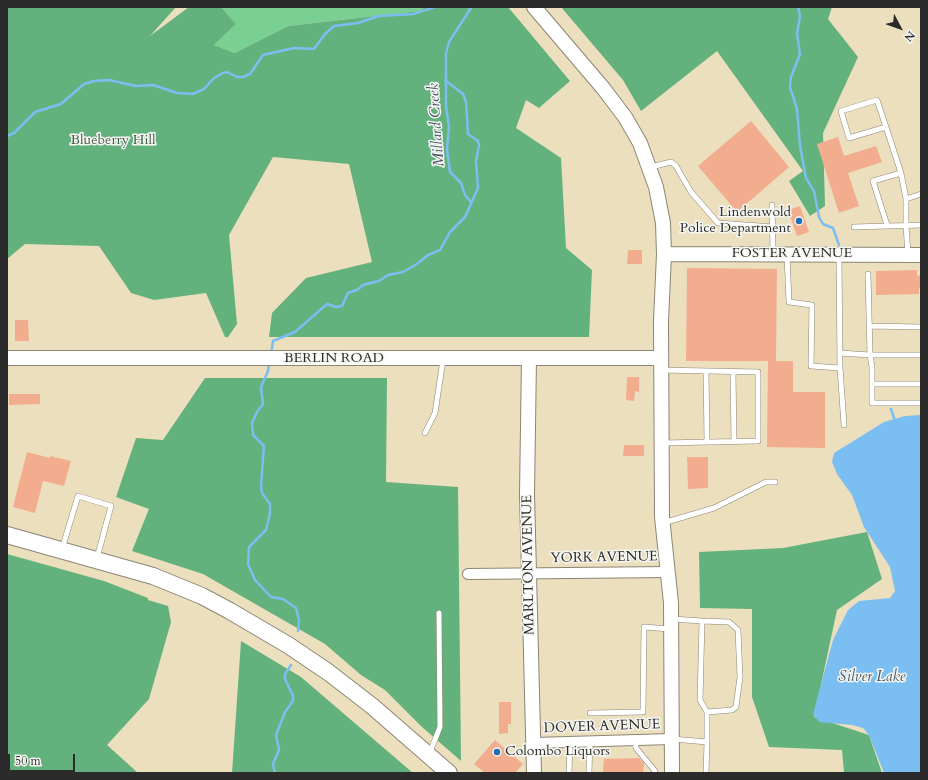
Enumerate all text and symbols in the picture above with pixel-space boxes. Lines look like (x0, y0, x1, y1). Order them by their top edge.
north arrow (880, 8, 920, 48)
text: N (901, 28, 918, 45)
water label: Millard Creek (425, 83, 449, 167)
park label: Blueberry Hill (70, 133, 156, 149)
place label: Lindenwold Police Department (680, 205, 791, 238)
marker: Lindenwold Police Department (794, 216, 804, 226)
street label: FOSTER AVENUE (732, 246, 852, 262)
street label: BERLIN ROAD (284, 351, 384, 367)
street label: MARLTON AVENUE (519, 495, 539, 635)
street label: YORK AVENUE (550, 549, 658, 567)
water label: Silver Lake (838, 669, 906, 687)
street label: DOVER AVENUE (543, 717, 661, 737)
place label: Colombo Liquors (505, 744, 610, 760)
scale bar (10, 746, 77, 772)
marker: Colombo Liquors (492, 747, 502, 757)
text: 50 m (15, 753, 41, 769)

